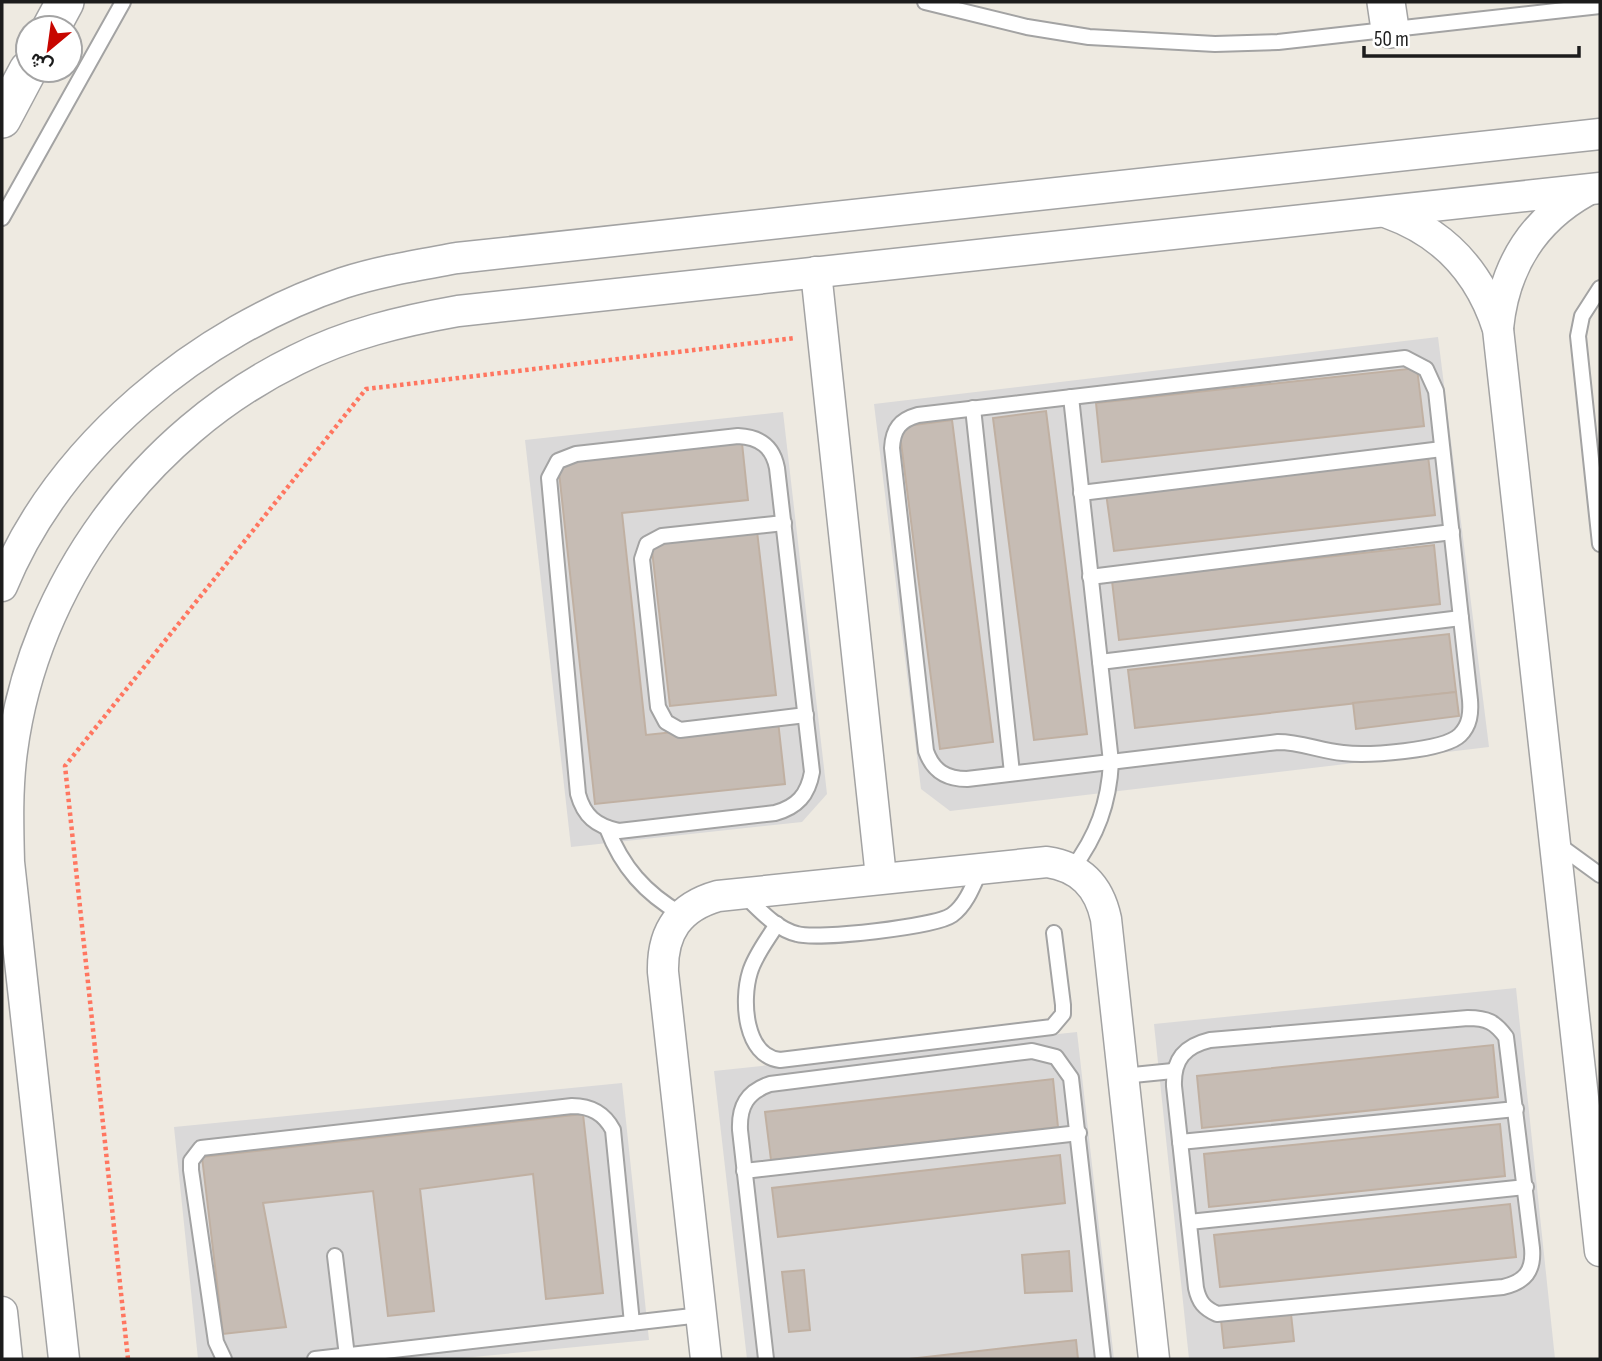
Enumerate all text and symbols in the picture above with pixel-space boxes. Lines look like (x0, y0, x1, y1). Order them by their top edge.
north arrow (14, 14, 84, 84)
scale bar (1364, 14, 1579, 58)
text: 50 m (1374, 27, 1409, 52)
text: ش (26, 47, 57, 78)

